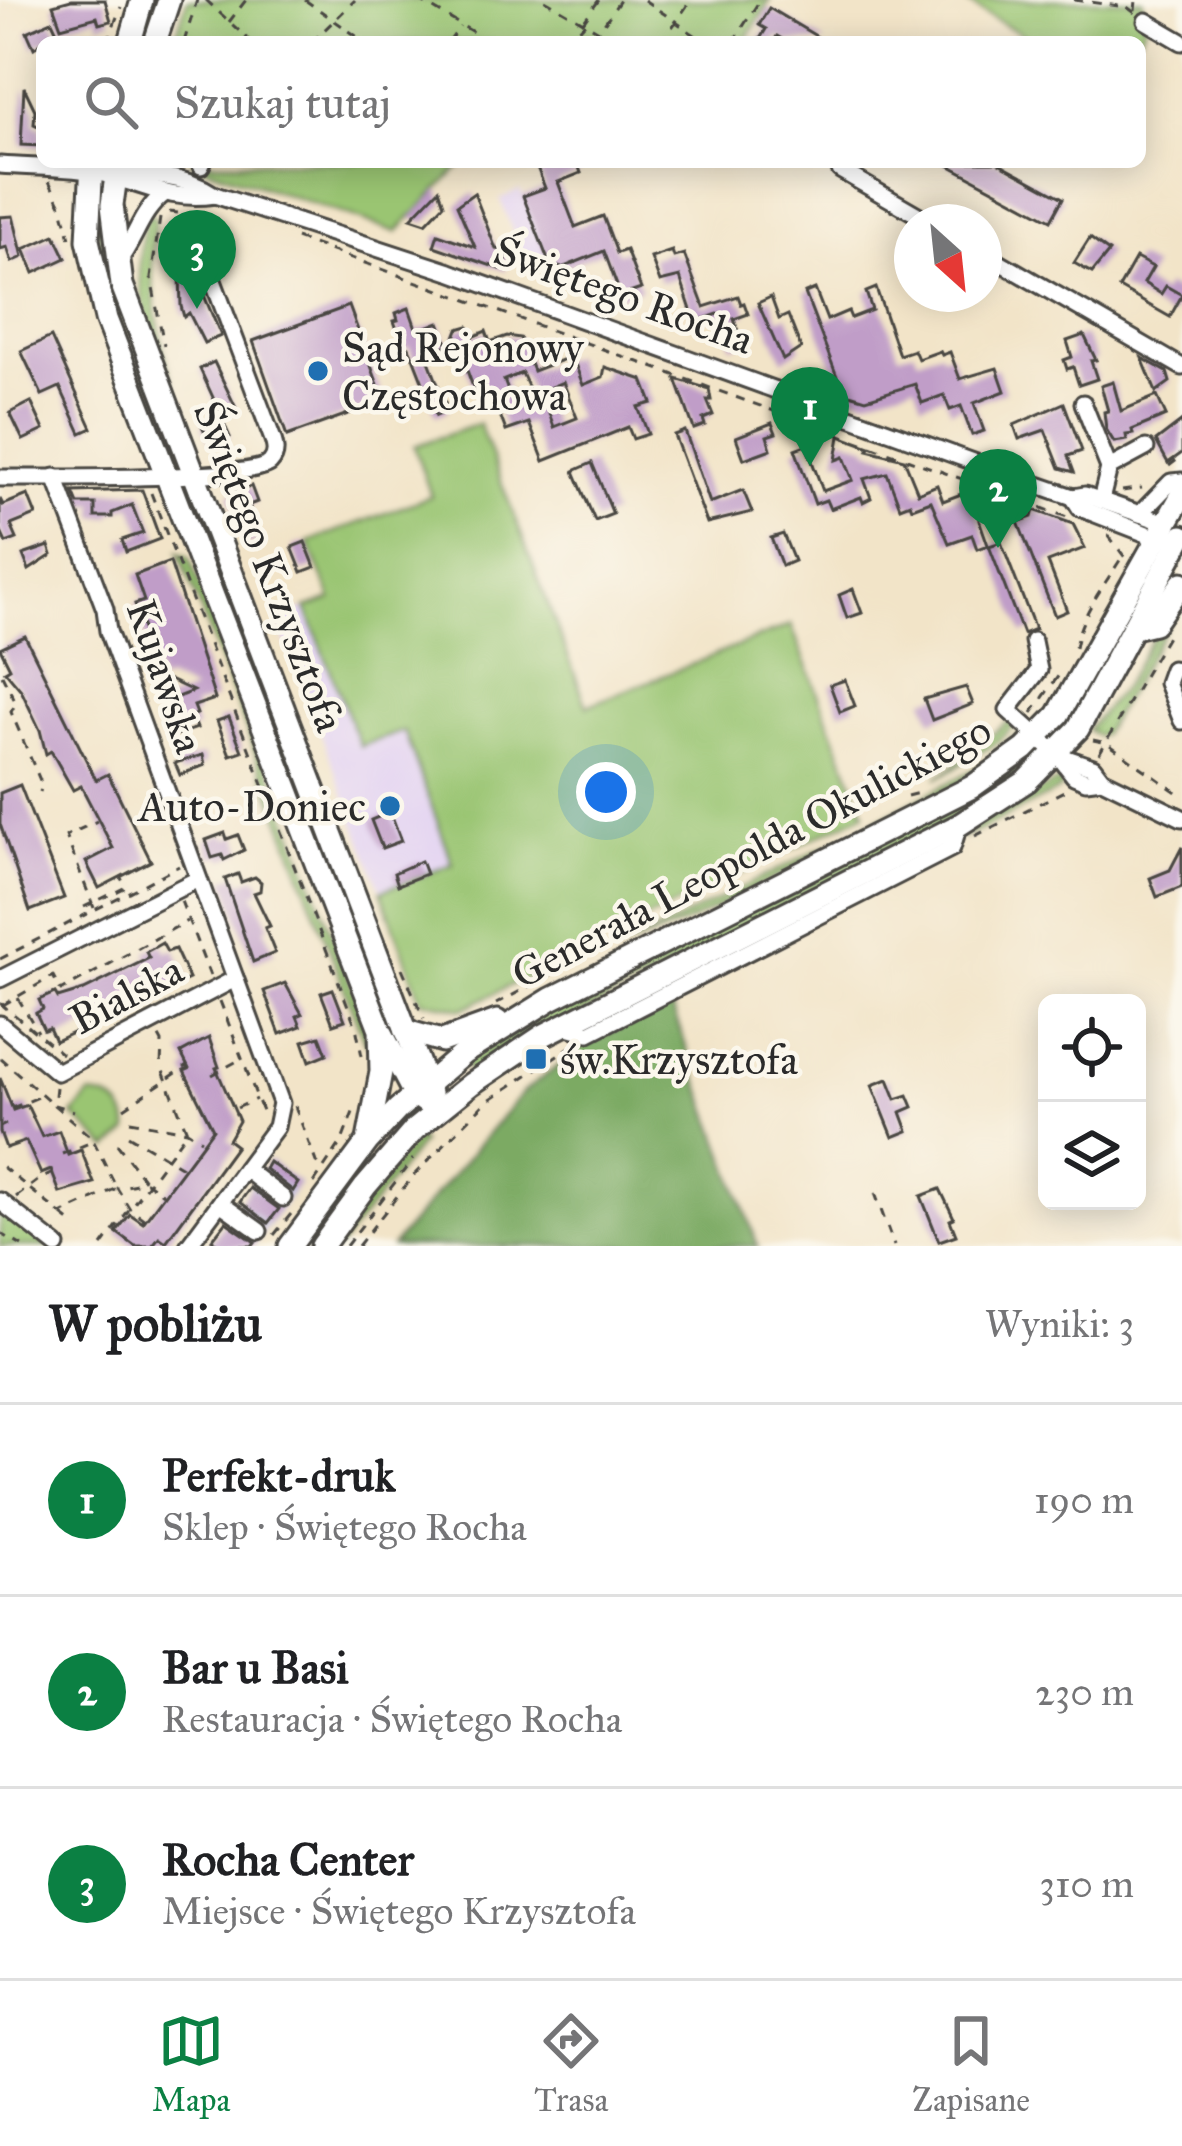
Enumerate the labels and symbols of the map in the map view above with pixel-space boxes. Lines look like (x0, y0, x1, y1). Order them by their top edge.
north arrow (894, 204, 1002, 312)
pin: 3 (158, 210, 236, 309)
street label: Świętego Rocha (487, 223, 761, 366)
place label: Sąd Rejonowy Częstochowa (342, 322, 585, 422)
marker: Sąd Rejonowy Częstochowa (305, 358, 331, 384)
pin: 1 (771, 367, 849, 466)
street label: Świętego Krzysztofa (182, 393, 357, 739)
pin: 2 (959, 449, 1037, 548)
street label: Kujawska (115, 593, 216, 760)
street label: Generała Leopolda Okulickiego (503, 703, 1000, 1000)
your location (576, 762, 636, 822)
place label: Auto-Doniec (136, 781, 366, 833)
marker: Auto-Doniec (377, 793, 403, 819)
street label: Bialska (61, 943, 192, 1046)
place label: św.Krzysztofa (560, 1034, 798, 1086)
marker: św.Krzysztofa (523, 1046, 549, 1072)

